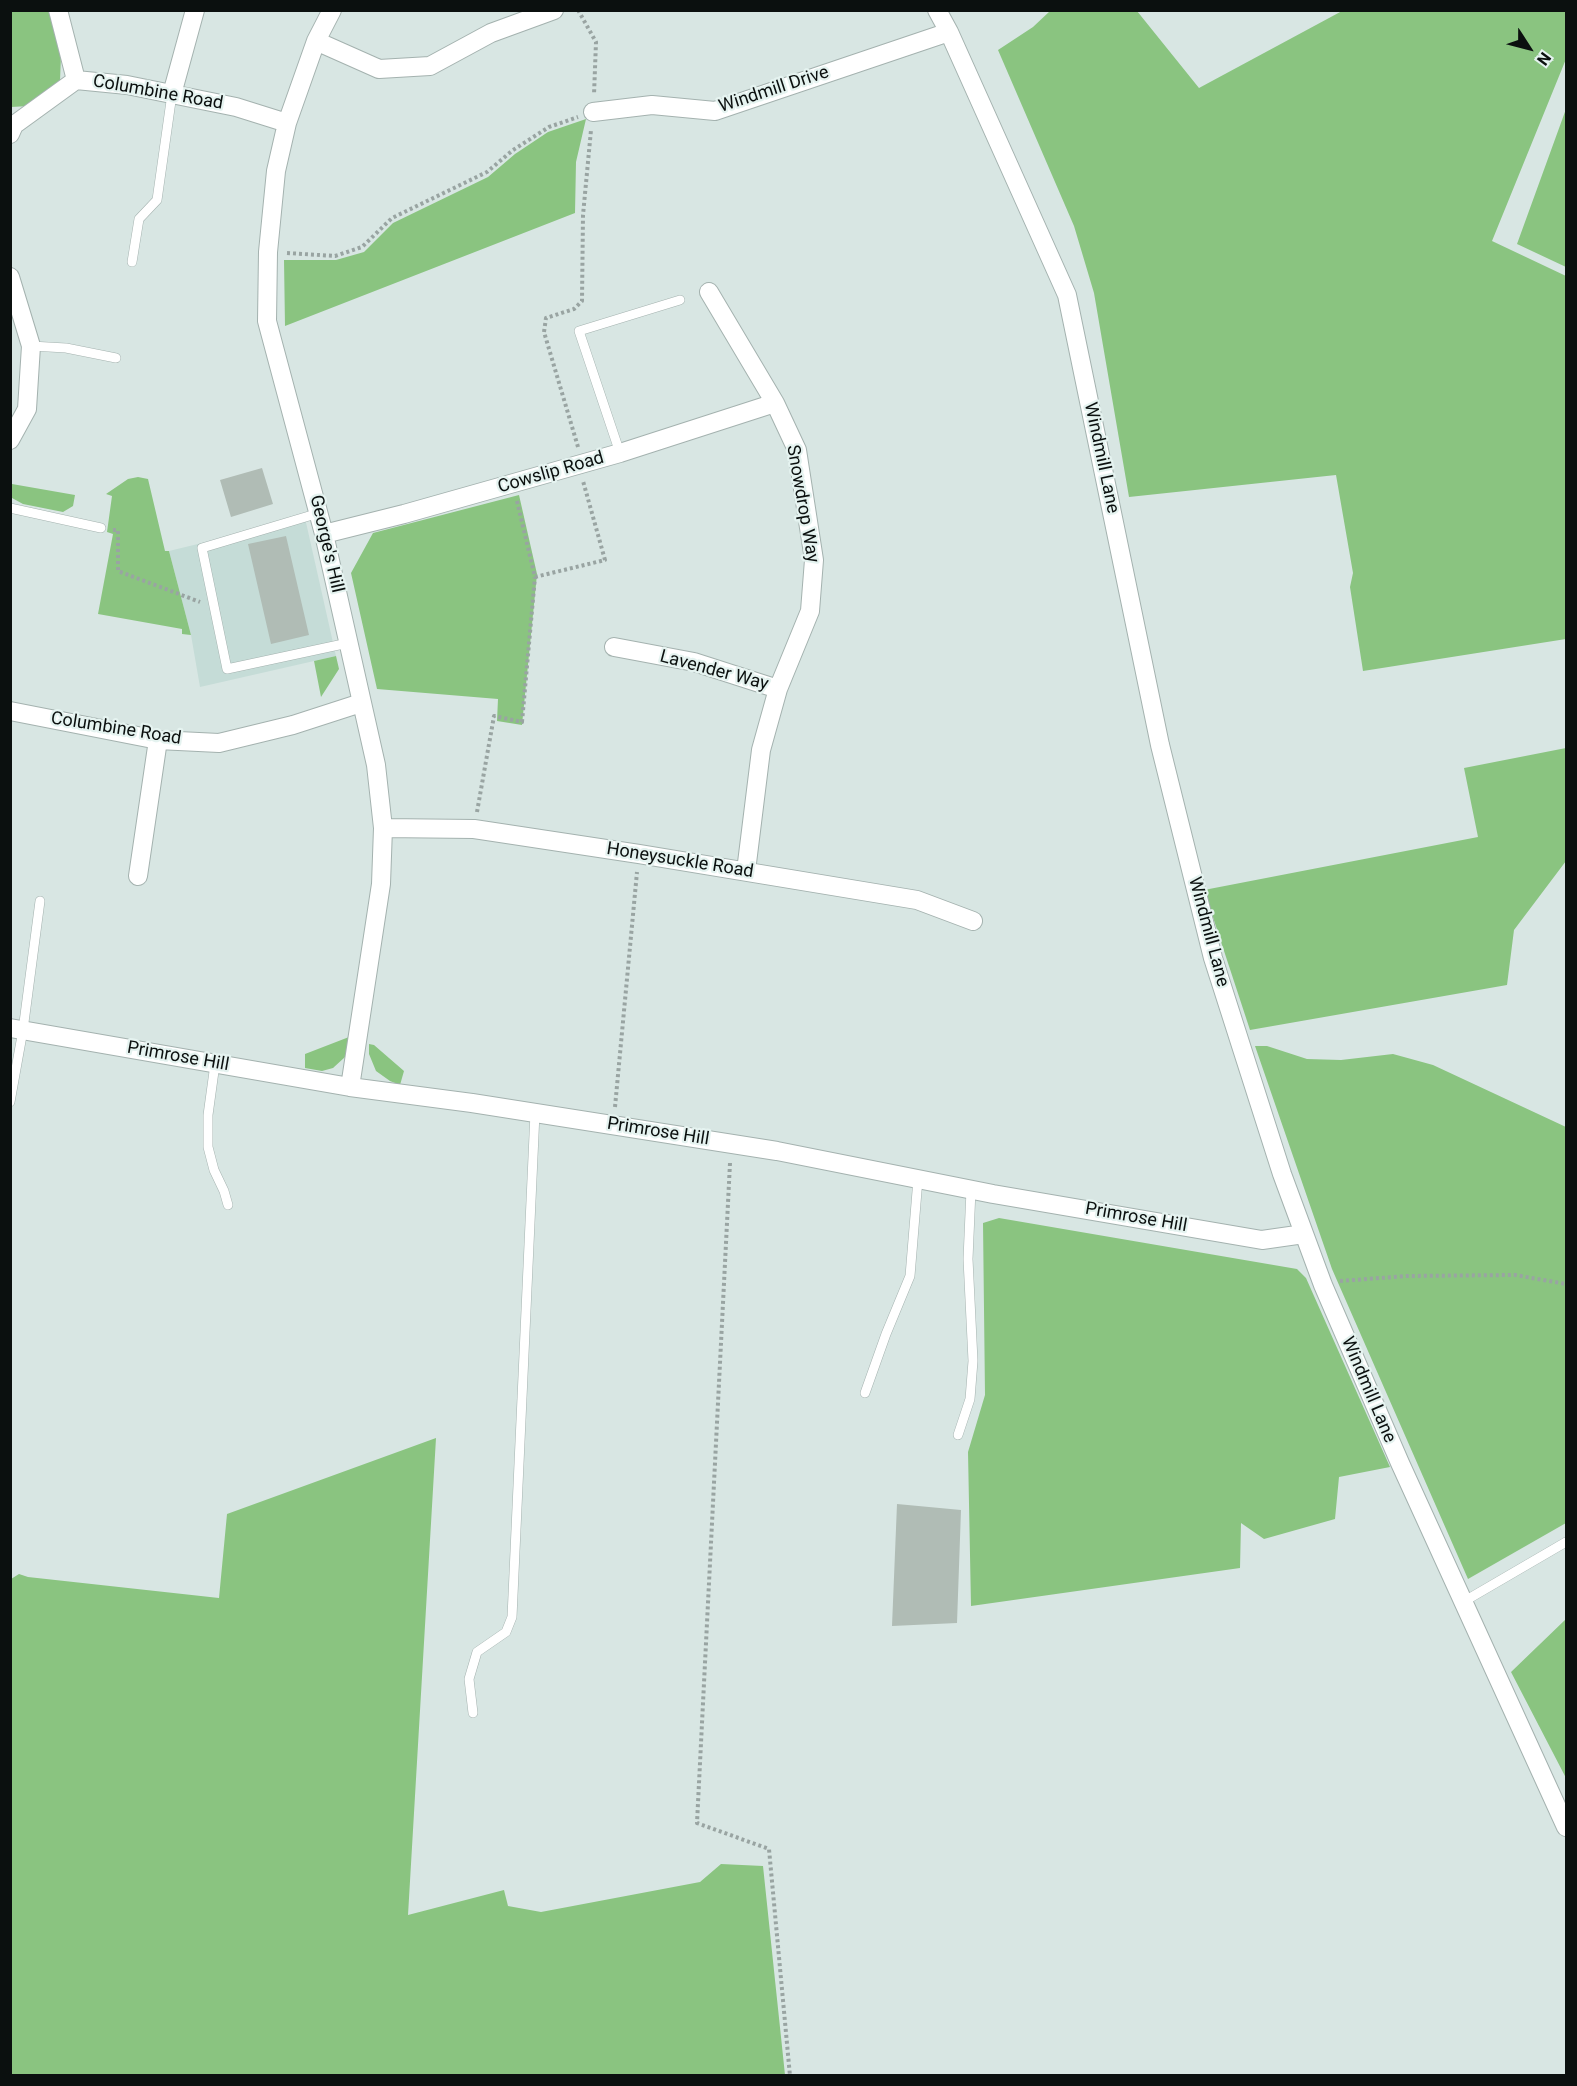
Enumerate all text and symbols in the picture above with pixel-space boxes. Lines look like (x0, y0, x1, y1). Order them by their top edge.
north arrow (1499, 18, 1559, 78)
text: N (1533, 49, 1555, 69)
street label: Windmill Drive (716, 62, 832, 118)
street label: Columbine Road (91, 71, 225, 115)
street label: Windmill Lane (1079, 401, 1123, 515)
street label: Snowdrop Way (781, 443, 823, 565)
street label: Cowslip Road (495, 448, 607, 498)
street label: George's Hill (304, 493, 348, 595)
street label: Lavender Way (657, 646, 771, 696)
street label: Columbine Road (49, 708, 183, 750)
street label: Honeysuckle Road (605, 839, 755, 883)
street label: Windmill Lane (1183, 875, 1233, 989)
street label: Primrose Hill (125, 1037, 231, 1077)
street label: Primrose Hill (605, 1113, 711, 1151)
street label: Primrose Hill (1083, 1198, 1189, 1238)
street label: Windmill Lane (1336, 1334, 1400, 1446)

